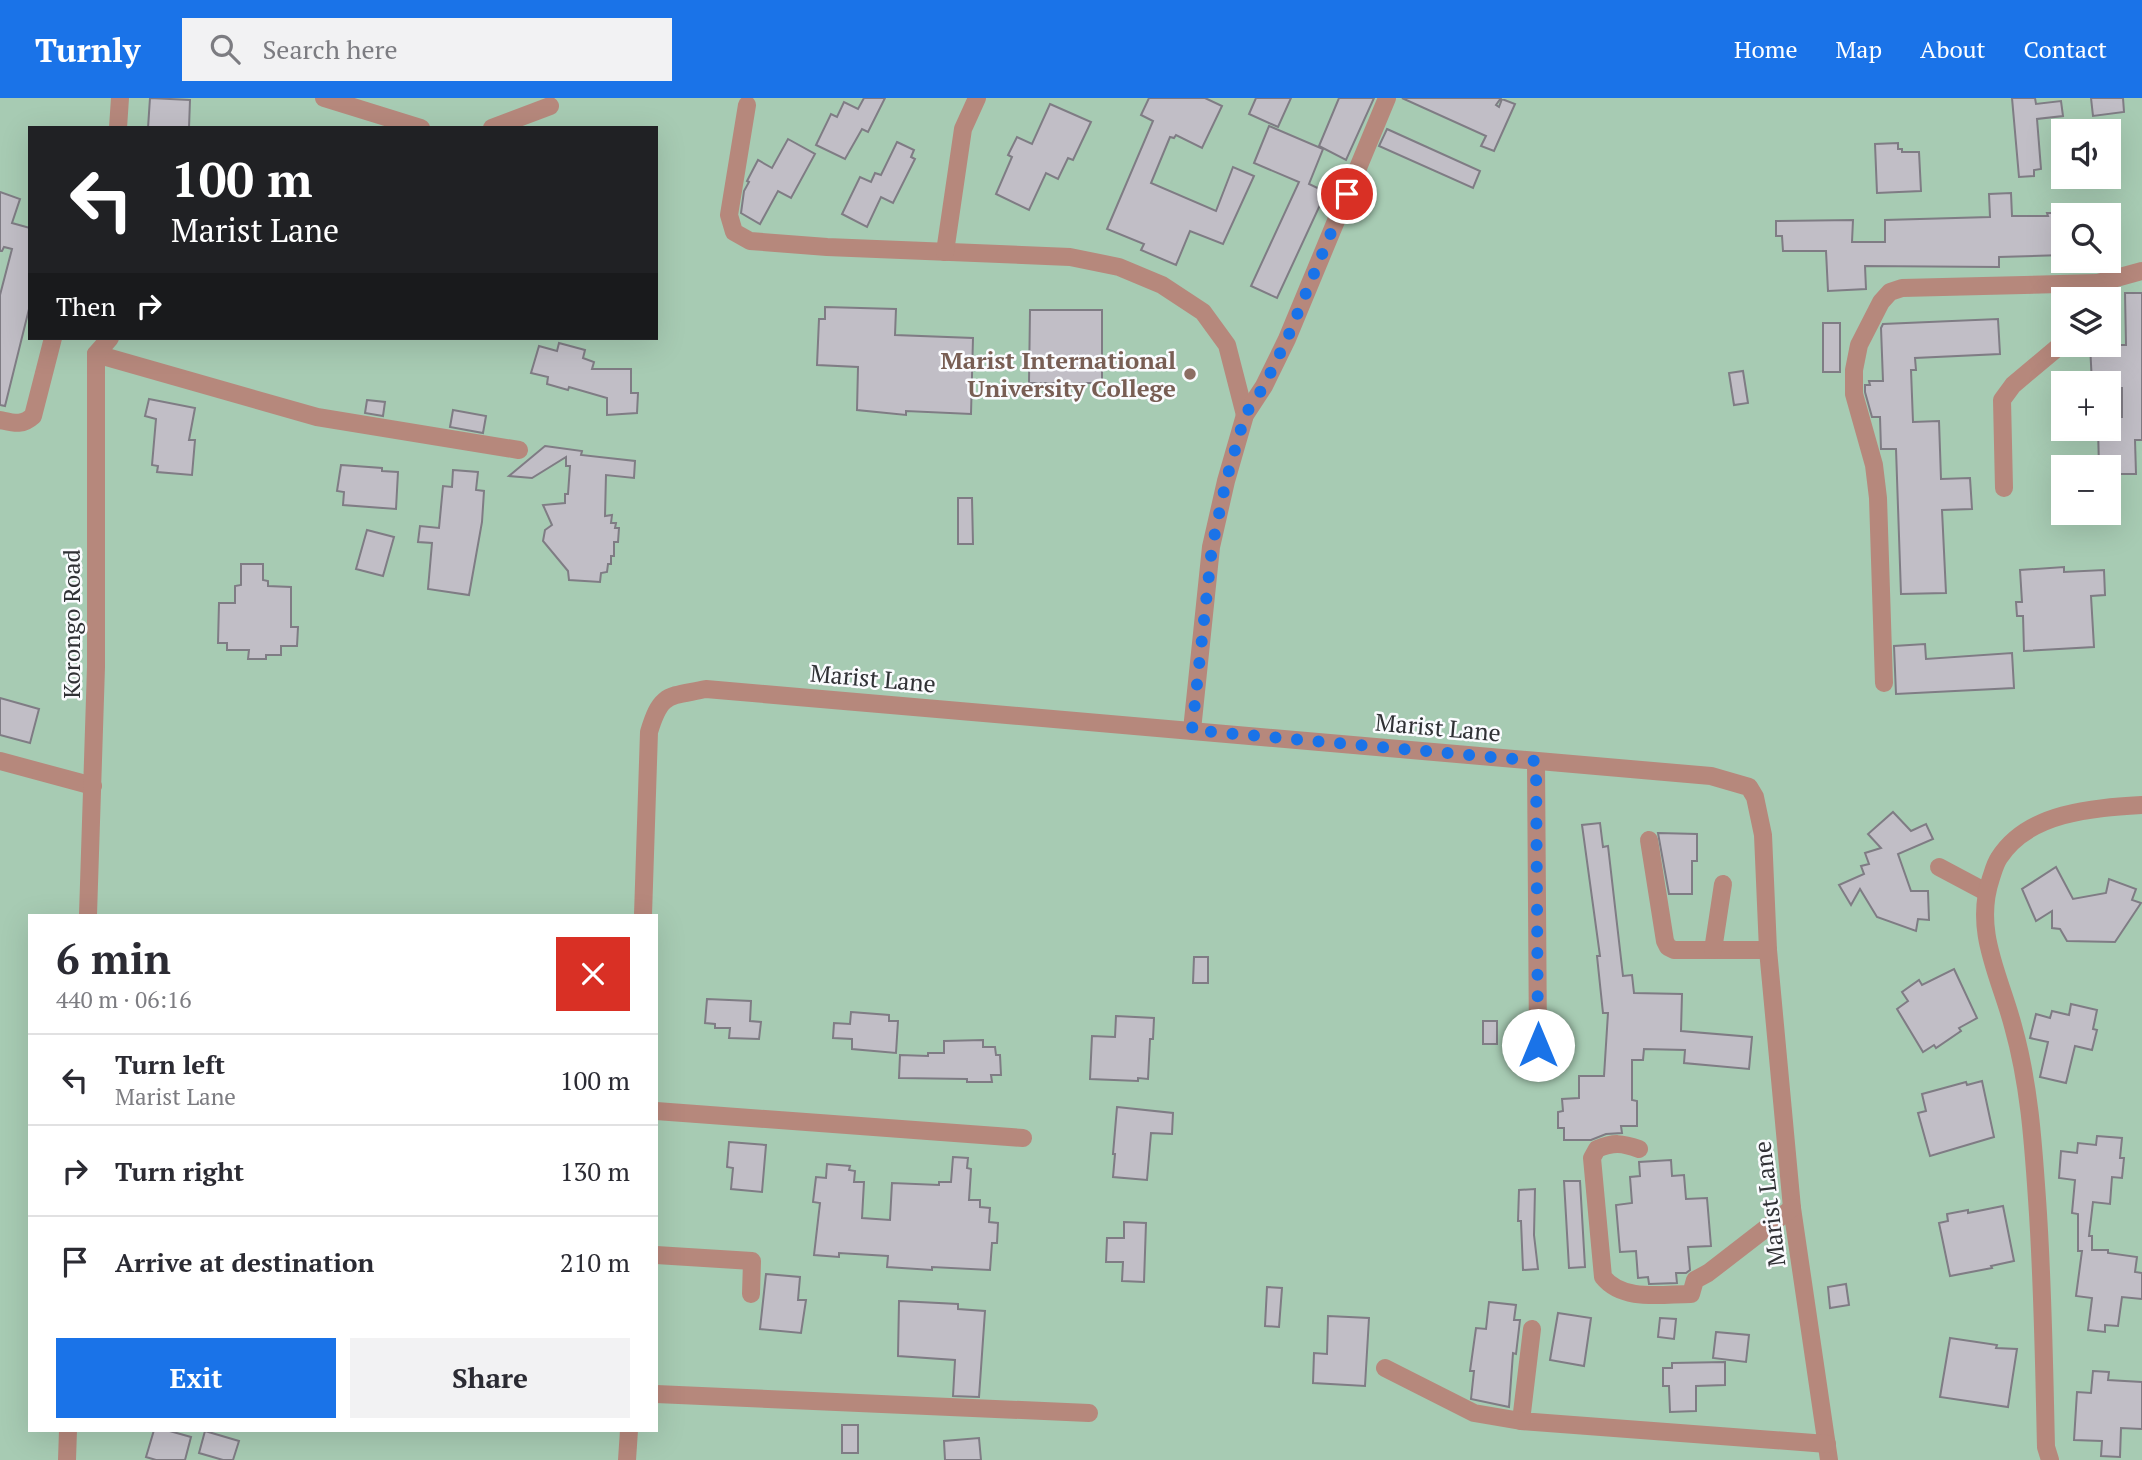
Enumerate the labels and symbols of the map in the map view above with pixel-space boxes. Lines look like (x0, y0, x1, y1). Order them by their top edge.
pin (1317, 164, 1377, 224)
place label: Marist International University College (940, 344, 1176, 404)
marker: Marist International University College (1182, 366, 1198, 382)
street label: Korongo Road (55, 549, 87, 699)
street label: Marist Lane (809, 657, 937, 699)
street label: Marist Lane (1374, 706, 1502, 748)
position arrow (1501, 1008, 1575, 1082)
street label: Marist Lane (1745, 1139, 1793, 1269)

